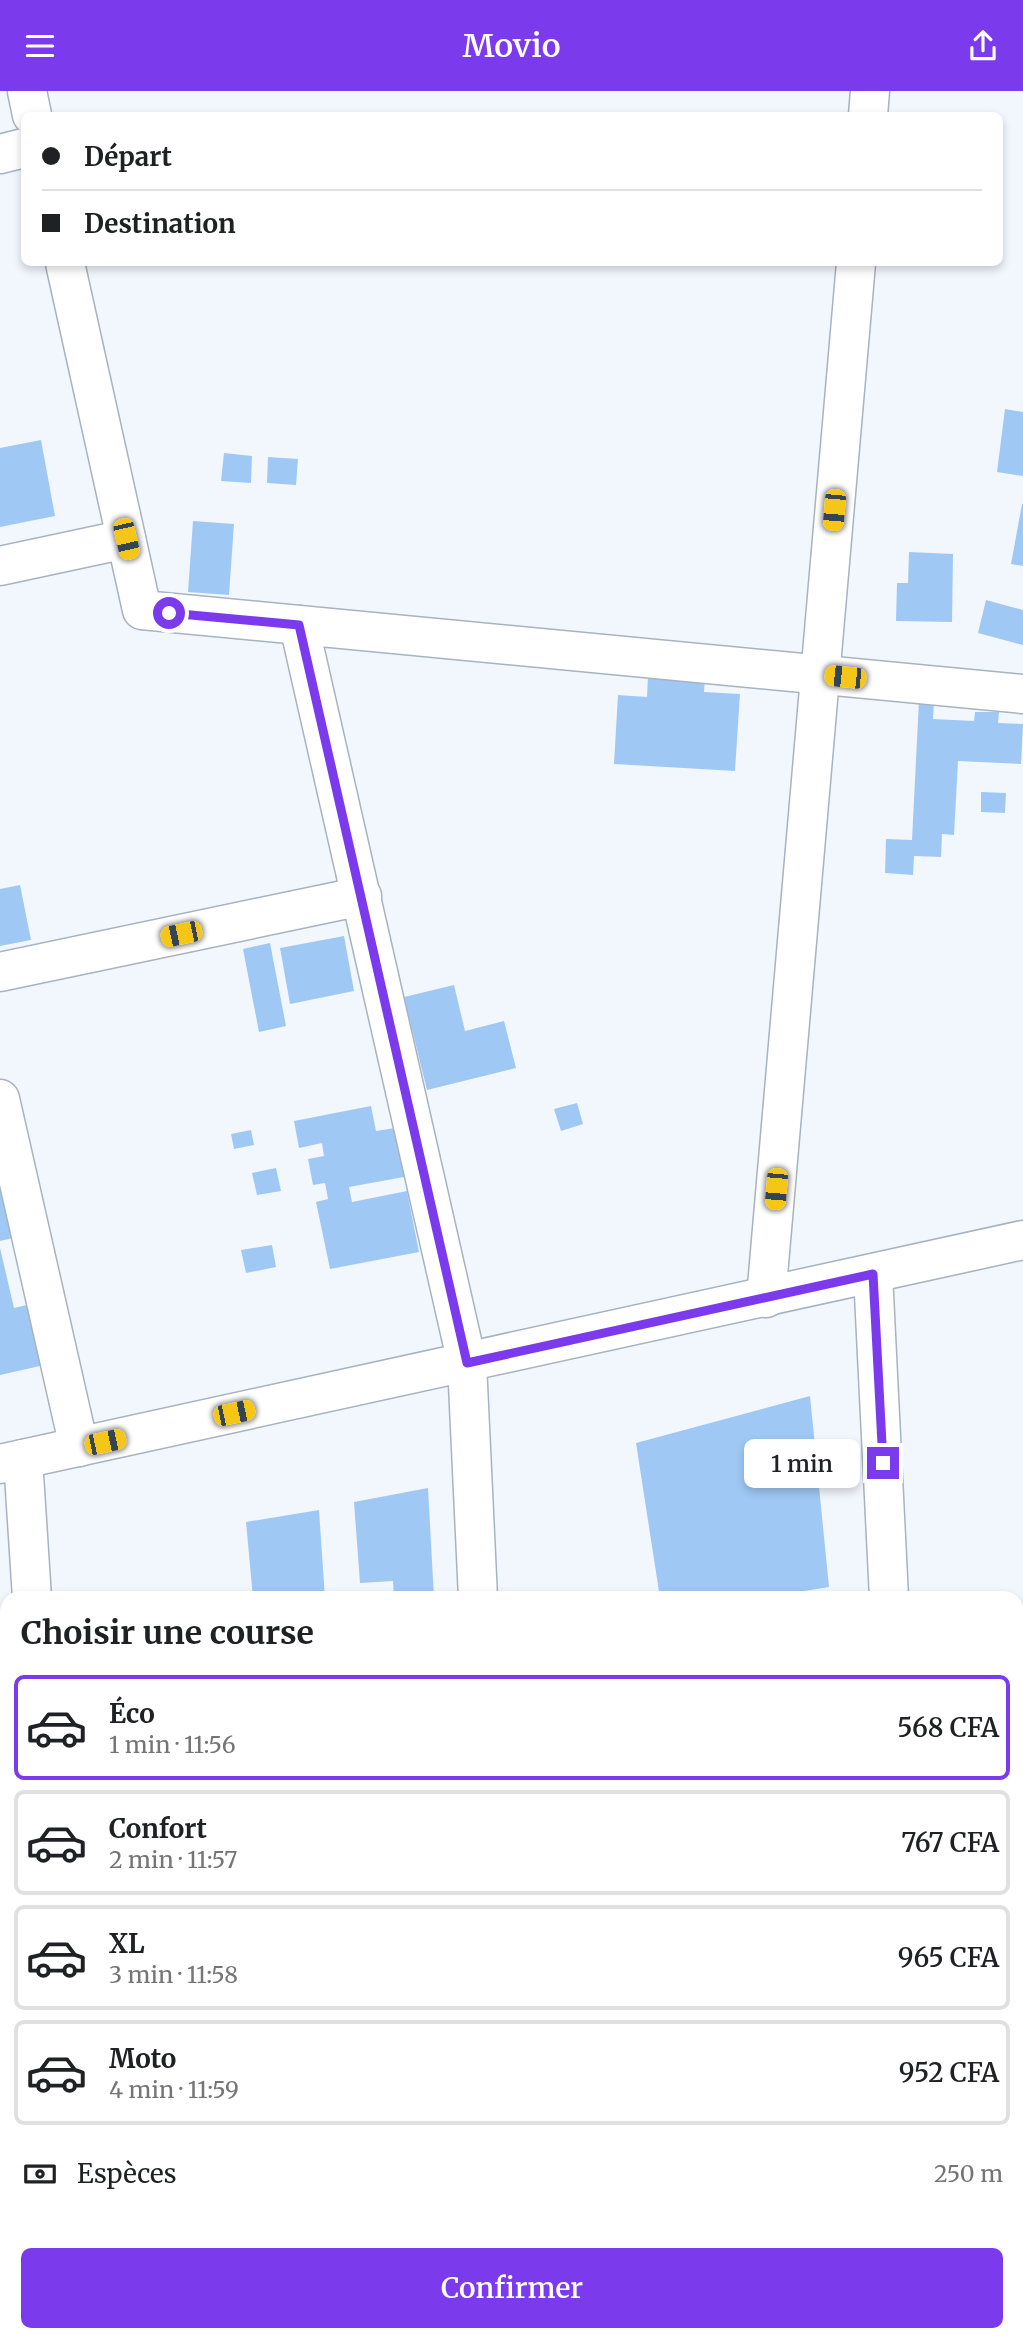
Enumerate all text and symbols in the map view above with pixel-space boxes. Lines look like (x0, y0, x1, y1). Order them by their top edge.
text: Movio (462, 26, 561, 66)
icon: menu (21, 27, 59, 65)
icon: share (964, 27, 1002, 65)
text: Départ (84, 140, 172, 173)
text: Destination (84, 207, 236, 240)
car (822, 488, 847, 532)
car (112, 516, 141, 562)
route start (153, 597, 185, 629)
car (824, 664, 867, 690)
car (159, 919, 204, 949)
car (764, 1167, 789, 1211)
car (212, 1398, 257, 1428)
car (83, 1427, 128, 1457)
callout: 1 min (743, 1439, 858, 1487)
route end (867, 1447, 899, 1479)
text: 1 min (771, 1449, 833, 1478)
text: Choisir une course (21, 1613, 314, 1653)
icon: car (25, 1696, 88, 1759)
text: Éco (109, 1697, 155, 1730)
text: 568 CFA (897, 1711, 999, 1744)
text: 1 min · 11:56 (109, 1730, 236, 1759)
icon: car (25, 1811, 88, 1874)
text: Confort (109, 1812, 207, 1845)
text: 767 CFA (901, 1826, 999, 1859)
text: 2 min · 11:57 (109, 1845, 237, 1874)
icon: car (25, 1926, 88, 1989)
text: XL (109, 1927, 145, 1960)
text: 965 CFA (898, 1941, 999, 1974)
text: 3 min · 11:58 (109, 1960, 238, 1989)
icon: car (25, 2041, 88, 2104)
text: Moto (109, 2042, 176, 2075)
text: 952 CFA (899, 2056, 999, 2089)
text: 4 min · 11:59 (109, 2075, 239, 2104)
icon: cash (21, 2155, 59, 2193)
text: Espèces (77, 2157, 177, 2190)
text: 250 m (934, 2159, 1003, 2188)
button: Confirmer (21, 2248, 1003, 2328)

